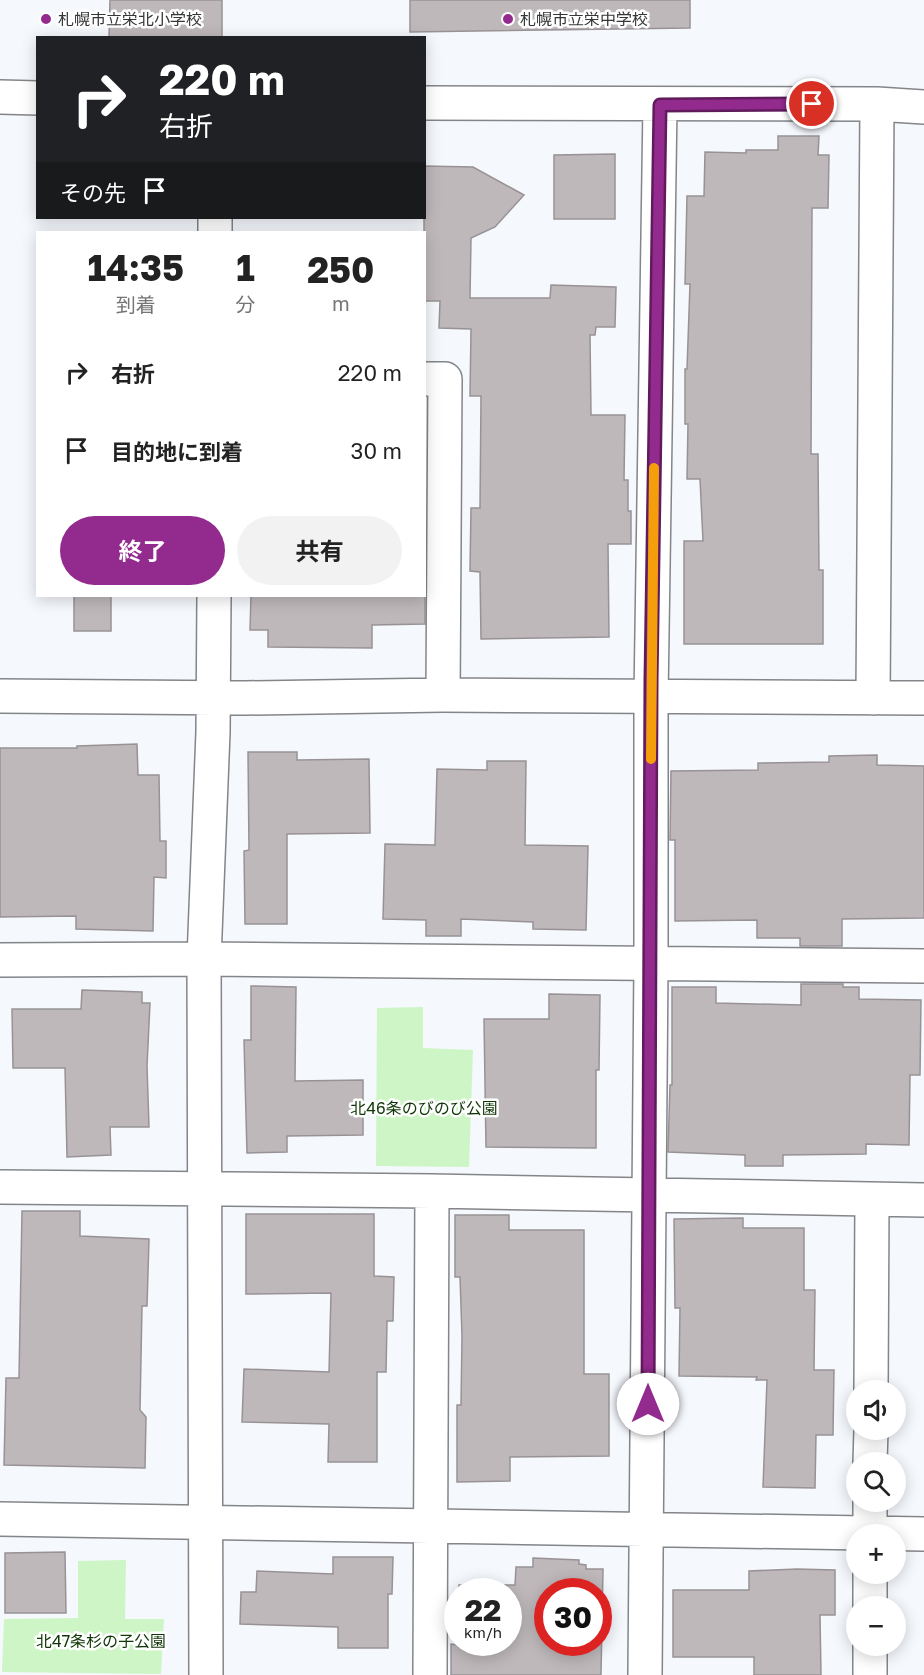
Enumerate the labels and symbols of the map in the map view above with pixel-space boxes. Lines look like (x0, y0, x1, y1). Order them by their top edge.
place label: 札幌市立栄北小学校 (58, 9, 202, 29)
place label: 札幌市立栄中学校 (520, 9, 648, 29)
marker: 札幌市立栄北小学校 (39, 12, 53, 26)
marker: 札幌市立栄中学校 (501, 12, 515, 26)
pin (786, 78, 837, 129)
park label: 北46条のびのび公園 (350, 1098, 498, 1118)
position arrow (616, 1372, 680, 1436)
speed limit sign: 30 (534, 1578, 612, 1656)
park label: 北47条杉の子公園 (36, 1631, 166, 1651)

